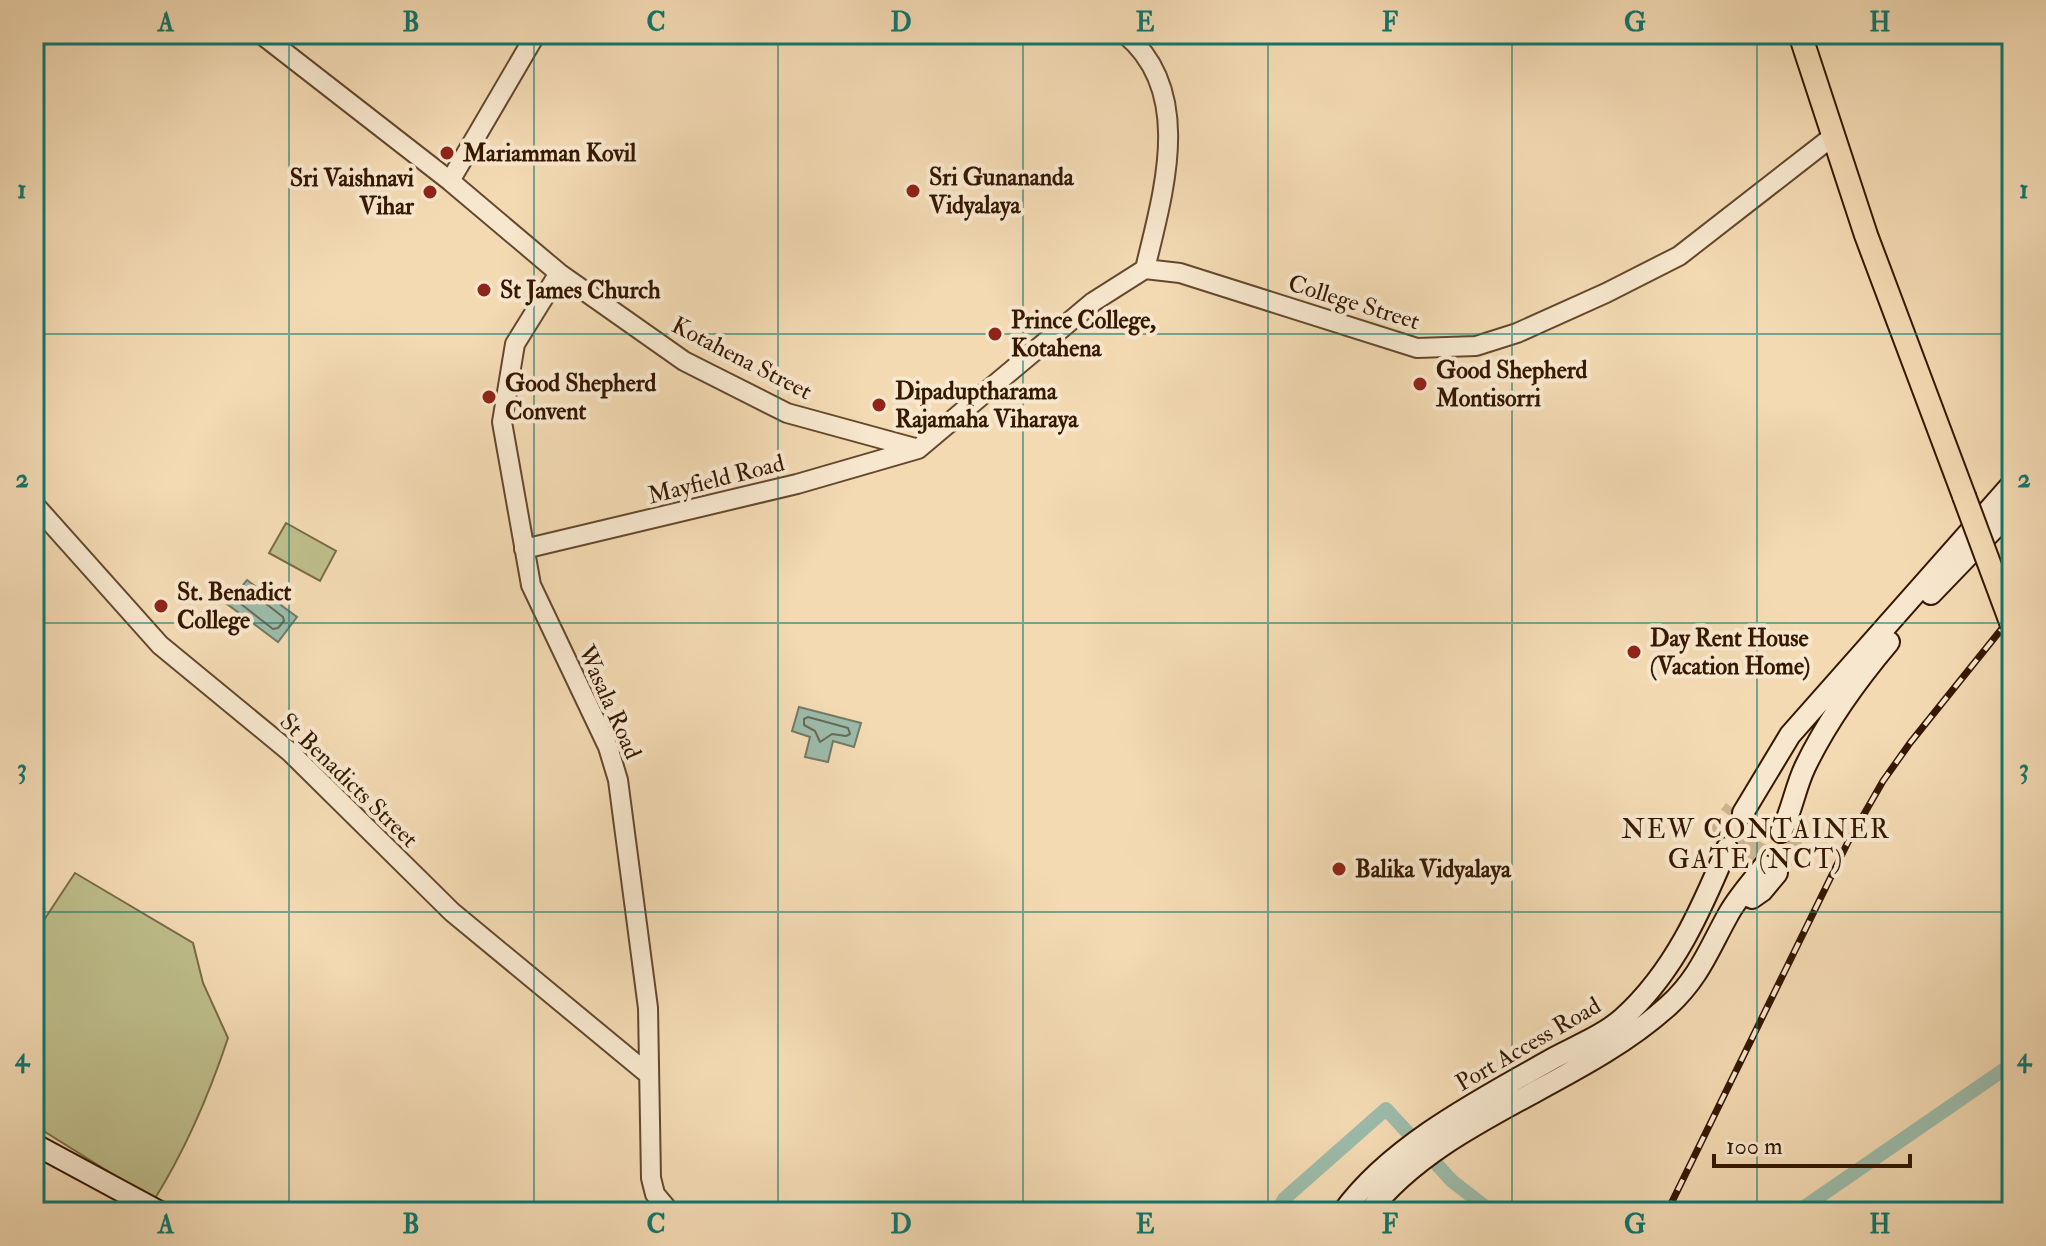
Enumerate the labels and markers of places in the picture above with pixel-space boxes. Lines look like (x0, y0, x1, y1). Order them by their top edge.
place label: Mariamman Kovil (462, 138, 637, 169)
marker: Mariamman Kovil (438, 144, 456, 162)
place label: Sri Gunananda Vidyalaya (928, 162, 1075, 221)
place label: Sri Vaishnavi Vihar (290, 163, 415, 222)
marker: Sri Gunananda Vidyalaya (904, 182, 922, 200)
marker: Sri Vaishnavi Vihar (421, 183, 439, 201)
place label: St James Church (500, 275, 661, 306)
marker: St James Church (475, 281, 493, 299)
place label: Prince College, Kotahena (1011, 305, 1156, 364)
marker: Prince College, Kotahena (986, 325, 1004, 343)
place label: Good Shepherd Montisorri (1435, 355, 1588, 414)
place label: Good Shepherd Convent (505, 368, 657, 427)
marker: Good Shepherd Montisorri (1411, 375, 1429, 393)
place label: Dipaduptharama Rajamaha Viharaya (895, 376, 1079, 435)
marker: Good Shepherd Convent (480, 388, 498, 406)
marker: Dipaduptharama Rajamaha Viharaya (870, 396, 888, 414)
place label: St. Benadict College (177, 577, 292, 636)
marker: St. Benadict College (152, 597, 170, 615)
place label: Day Rent House (Vacation Home) (1650, 623, 1810, 682)
marker: Day Rent House (Vacation Home) (1625, 643, 1643, 661)
place label: Balika Vidyalaya (1355, 854, 1512, 885)
marker: Balika Vidyalaya (1330, 860, 1348, 878)

